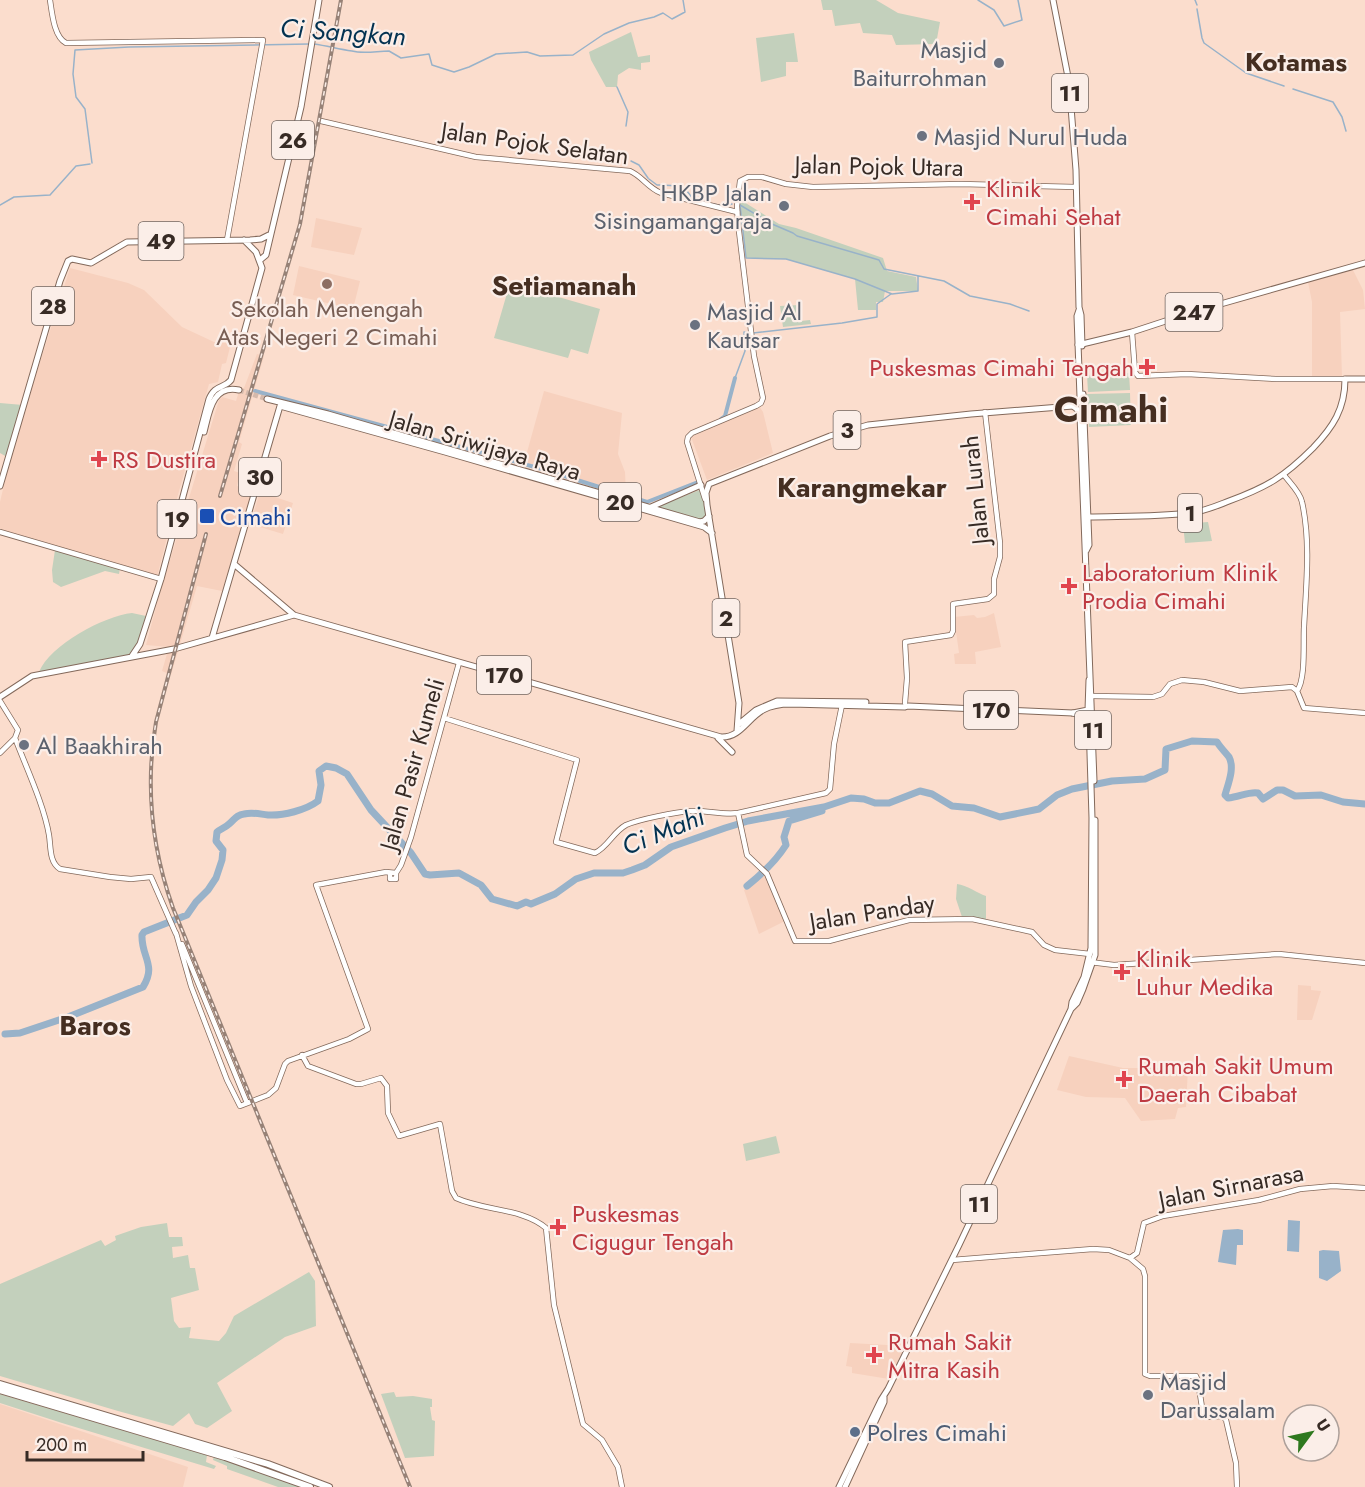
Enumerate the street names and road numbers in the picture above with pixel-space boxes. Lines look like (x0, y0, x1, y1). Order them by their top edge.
road number: 11 (1052, 74, 1088, 112)
street label: Jalan Pojok Selatan (436, 112, 631, 173)
road number: 26 (272, 121, 314, 159)
street label: Jalan Pojok Utara (791, 147, 964, 185)
road number: 49 (138, 222, 184, 260)
road number: 28 (32, 287, 74, 325)
road number: 247 (1166, 293, 1222, 331)
street label: Jalan Sriwijaya Raya (382, 400, 585, 489)
road number: 3 (834, 411, 860, 449)
street label: Jalan Lurah (952, 434, 998, 549)
road number: 30 (239, 458, 281, 496)
road number: 20 (599, 483, 641, 521)
road number: 1 (1178, 494, 1202, 532)
road number: 19 (158, 500, 196, 538)
road number: 2 (712, 599, 740, 637)
road number: 170 (477, 656, 531, 694)
street label: Jalan Pasir Kumeli (370, 674, 453, 857)
road number: 170 (964, 691, 1018, 729)
road number: 11 (1075, 711, 1111, 749)
street label: Jalan Panday (804, 885, 938, 940)
street label: Jalan Sirnarasa (1153, 1155, 1306, 1218)
road number: 11 (961, 1185, 997, 1223)

